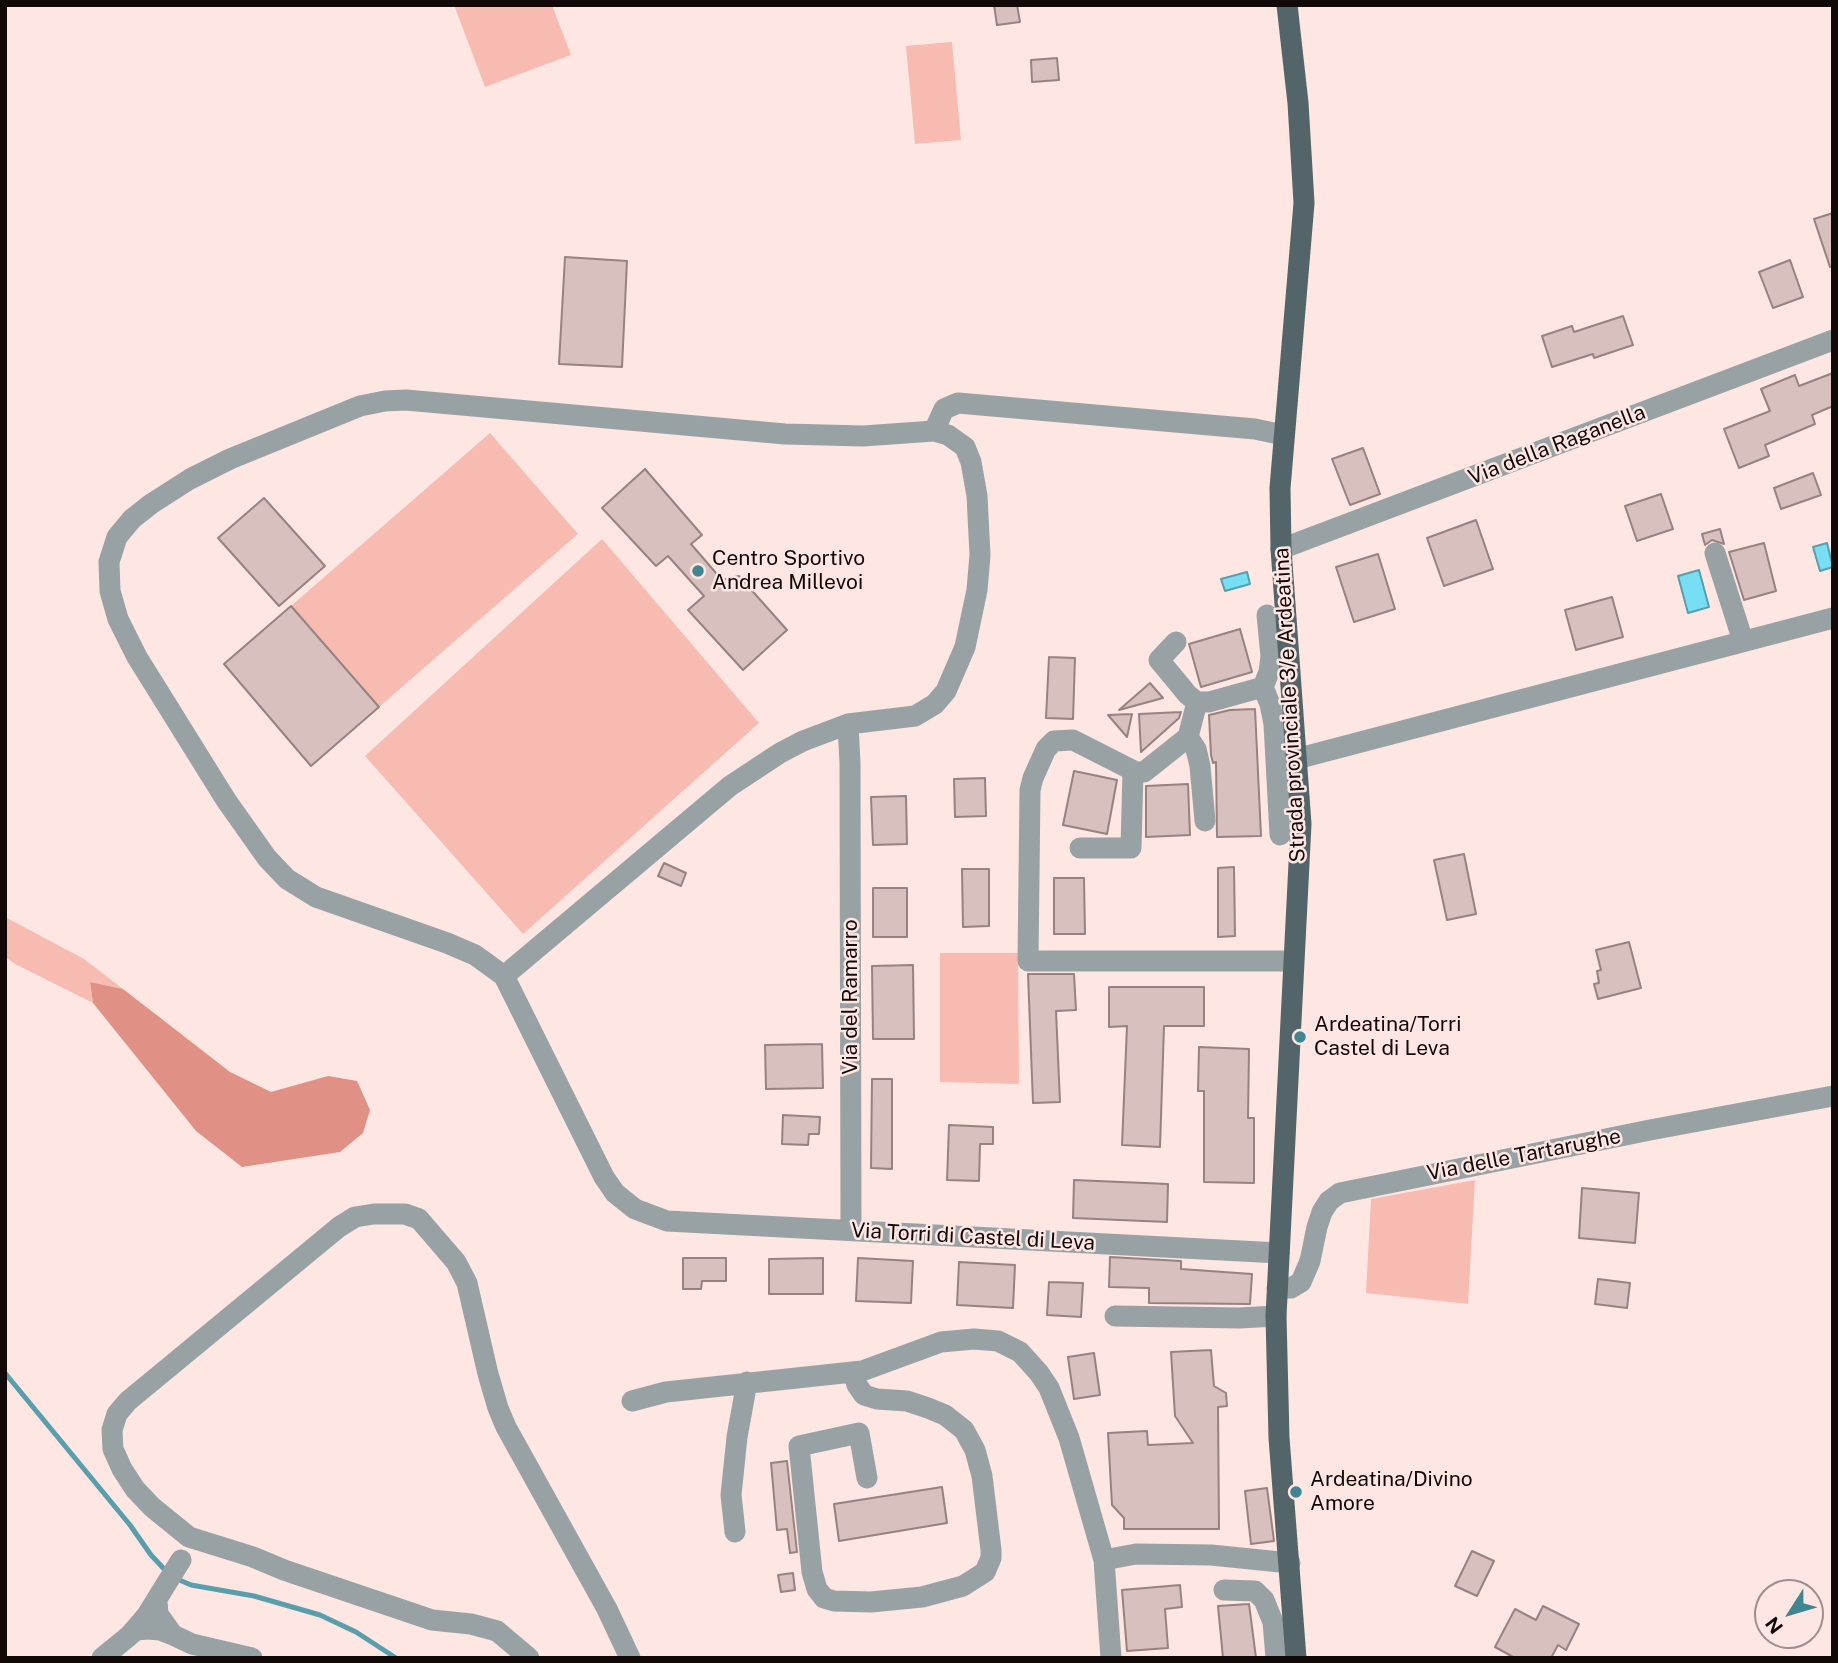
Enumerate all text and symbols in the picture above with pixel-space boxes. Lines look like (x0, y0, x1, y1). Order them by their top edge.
street label: Via della Raganella (1465, 400, 1649, 490)
place label: Centro Sportivo Andrea Millevoi (712, 546, 865, 596)
street label: Strada provinciale 3/e Ardeatina (1269, 547, 1311, 863)
marker: Centro Sportivo Andrea Millevoi (690, 563, 706, 579)
street label: Via del Ramarro (838, 919, 864, 1075)
place label: Ardeatina/Torri Castel di Leva (1314, 1012, 1461, 1062)
marker: Ardeatina/Torri Castel di Leva (1292, 1029, 1308, 1045)
street label: Via delle Tartarughe (1425, 1124, 1623, 1186)
street label: Via Torri di Castel di Leva (850, 1218, 1096, 1256)
place label: Ardeatina/Divino Amore (1310, 1467, 1473, 1517)
marker: Ardeatina/Divino Amore (1288, 1484, 1304, 1500)
north arrow (1754, 1579, 1824, 1649)
text: N (1761, 1613, 1787, 1638)

